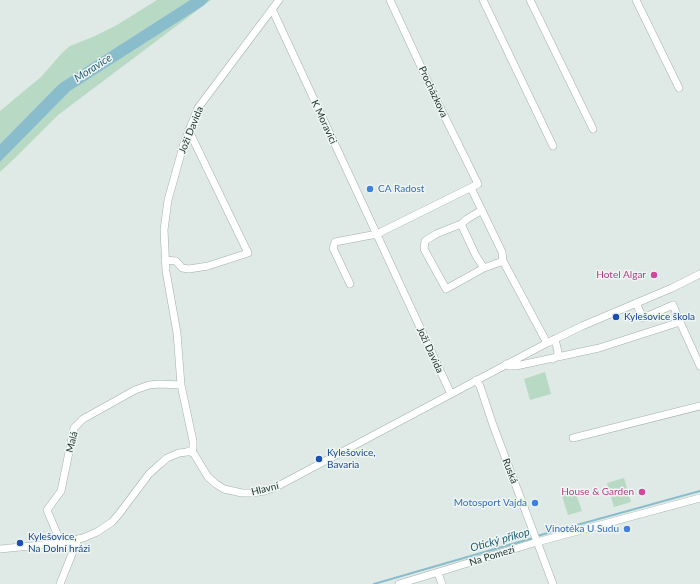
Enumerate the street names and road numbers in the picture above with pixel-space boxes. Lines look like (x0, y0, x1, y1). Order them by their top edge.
street label: Procházkova (416, 64, 450, 120)
street label: K Moravici (309, 98, 339, 146)
street label: Joži Davida (176, 105, 206, 155)
street label: Joži Davida (414, 325, 446, 375)
street label: Malá (64, 430, 80, 454)
street label: Ruská (500, 457, 520, 485)
street label: Hlavní (250, 480, 280, 498)
street label: Na Pomezí (468, 543, 516, 569)

